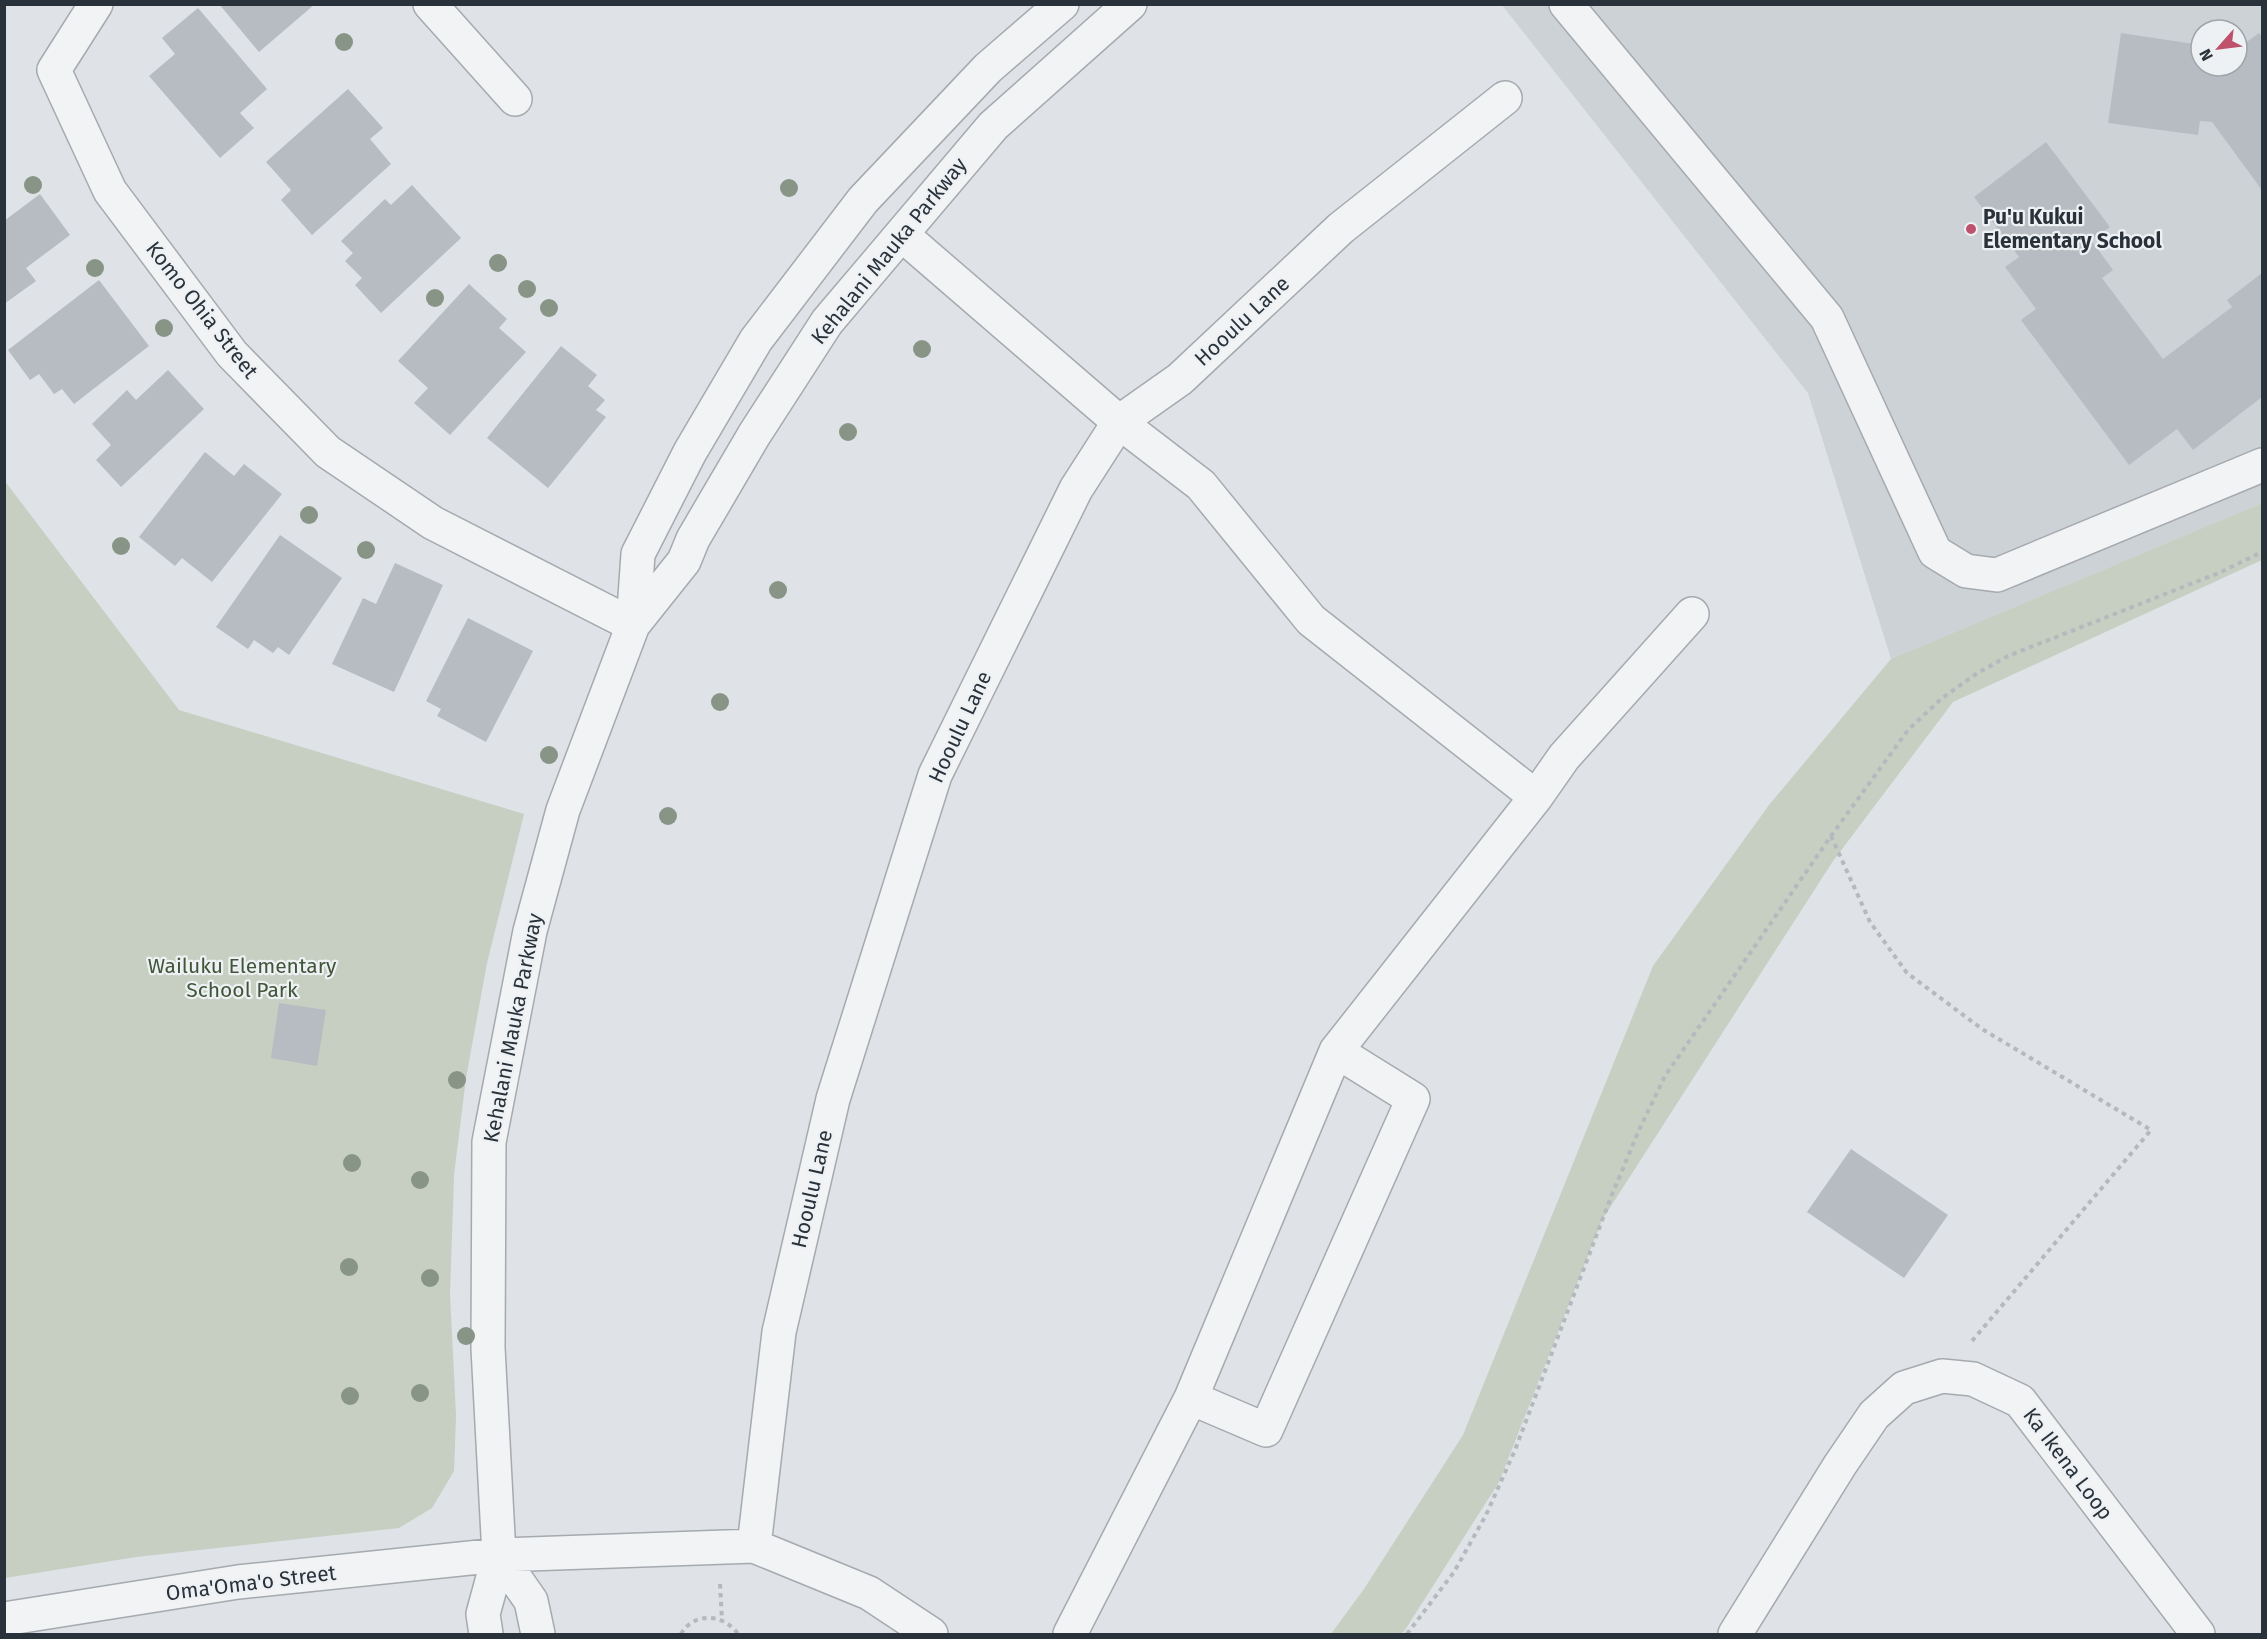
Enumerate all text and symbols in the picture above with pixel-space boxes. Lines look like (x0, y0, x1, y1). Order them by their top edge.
north arrow (2189, 18, 2249, 78)
text: N (2195, 46, 2217, 64)
street label: Kehalani Mauka Parkway (805, 152, 973, 350)
place label: Pu'u Kukui Elementary School (1983, 204, 2162, 254)
marker: Pu'u Kukui Elementary School (1964, 222, 1978, 236)
street label: Komo Ohia Street (140, 236, 264, 384)
street label: Hooulu Lane (1189, 270, 1295, 372)
street label: Hooulu Lane (923, 667, 997, 787)
street label: Kehalani Mauka Parkway (478, 910, 548, 1145)
park label: Wailuku Elementary School Park (148, 953, 337, 1003)
street label: Hooulu Lane (786, 1127, 838, 1251)
street label: Ka Ikena Loop (2017, 1403, 2119, 1525)
street label: Oma'Oma'o Street (164, 1560, 338, 1606)

